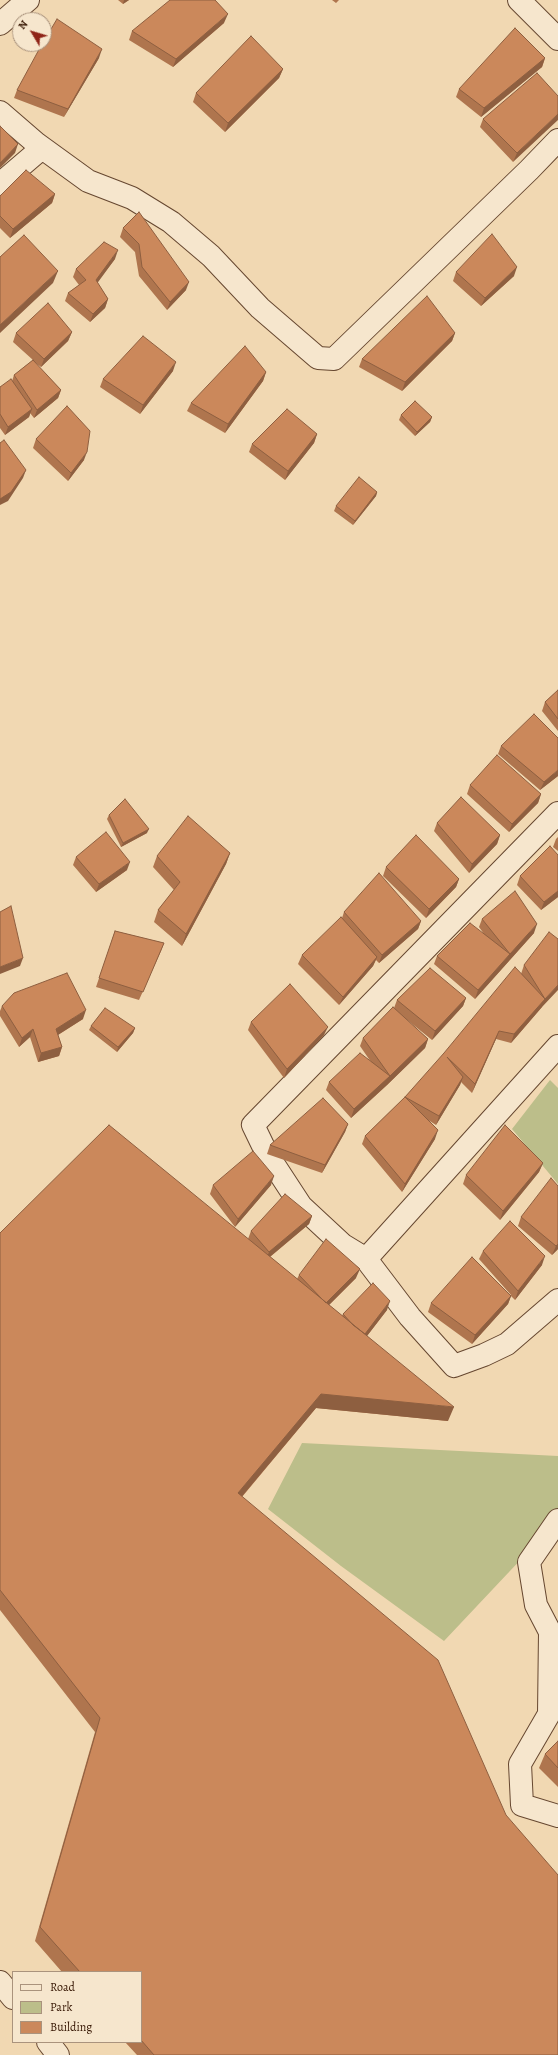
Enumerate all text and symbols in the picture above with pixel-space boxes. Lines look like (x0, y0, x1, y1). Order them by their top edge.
north arrow (12, 12, 52, 52)
text: N (15, 17, 31, 33)
legend (12, 1971, 142, 2043)
text: Road (50, 1979, 75, 1995)
text: Park (50, 1999, 73, 2015)
text: Building (50, 2019, 92, 2035)

